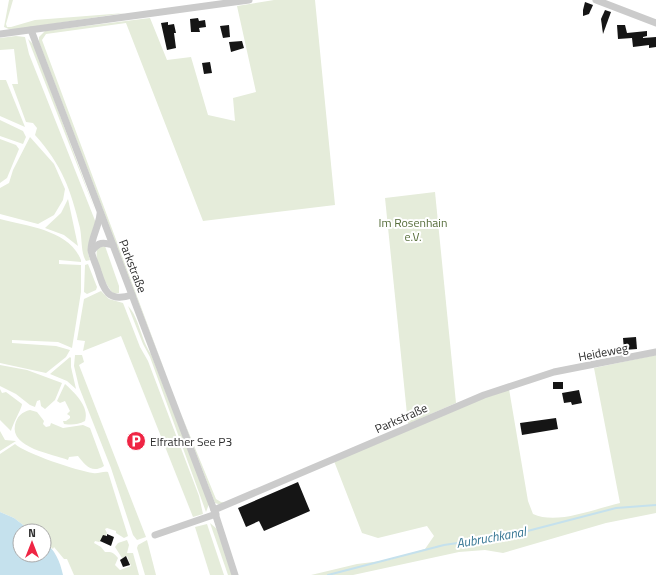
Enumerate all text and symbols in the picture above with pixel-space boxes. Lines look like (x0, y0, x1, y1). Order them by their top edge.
park label: Im Rosenhain e.V. (379, 213, 447, 246)
street label: Parkstraße (114, 237, 152, 295)
street label: Heideweg (576, 338, 630, 366)
street label: Parkstraße (372, 398, 430, 438)
parking icon: Elfrather See P3 (125, 430, 147, 452)
place label: Elfrather See P3 (150, 432, 232, 451)
water label: Aubruchkanal (455, 521, 530, 553)
north arrow (12, 523, 52, 563)
text: N (28, 525, 36, 541)

